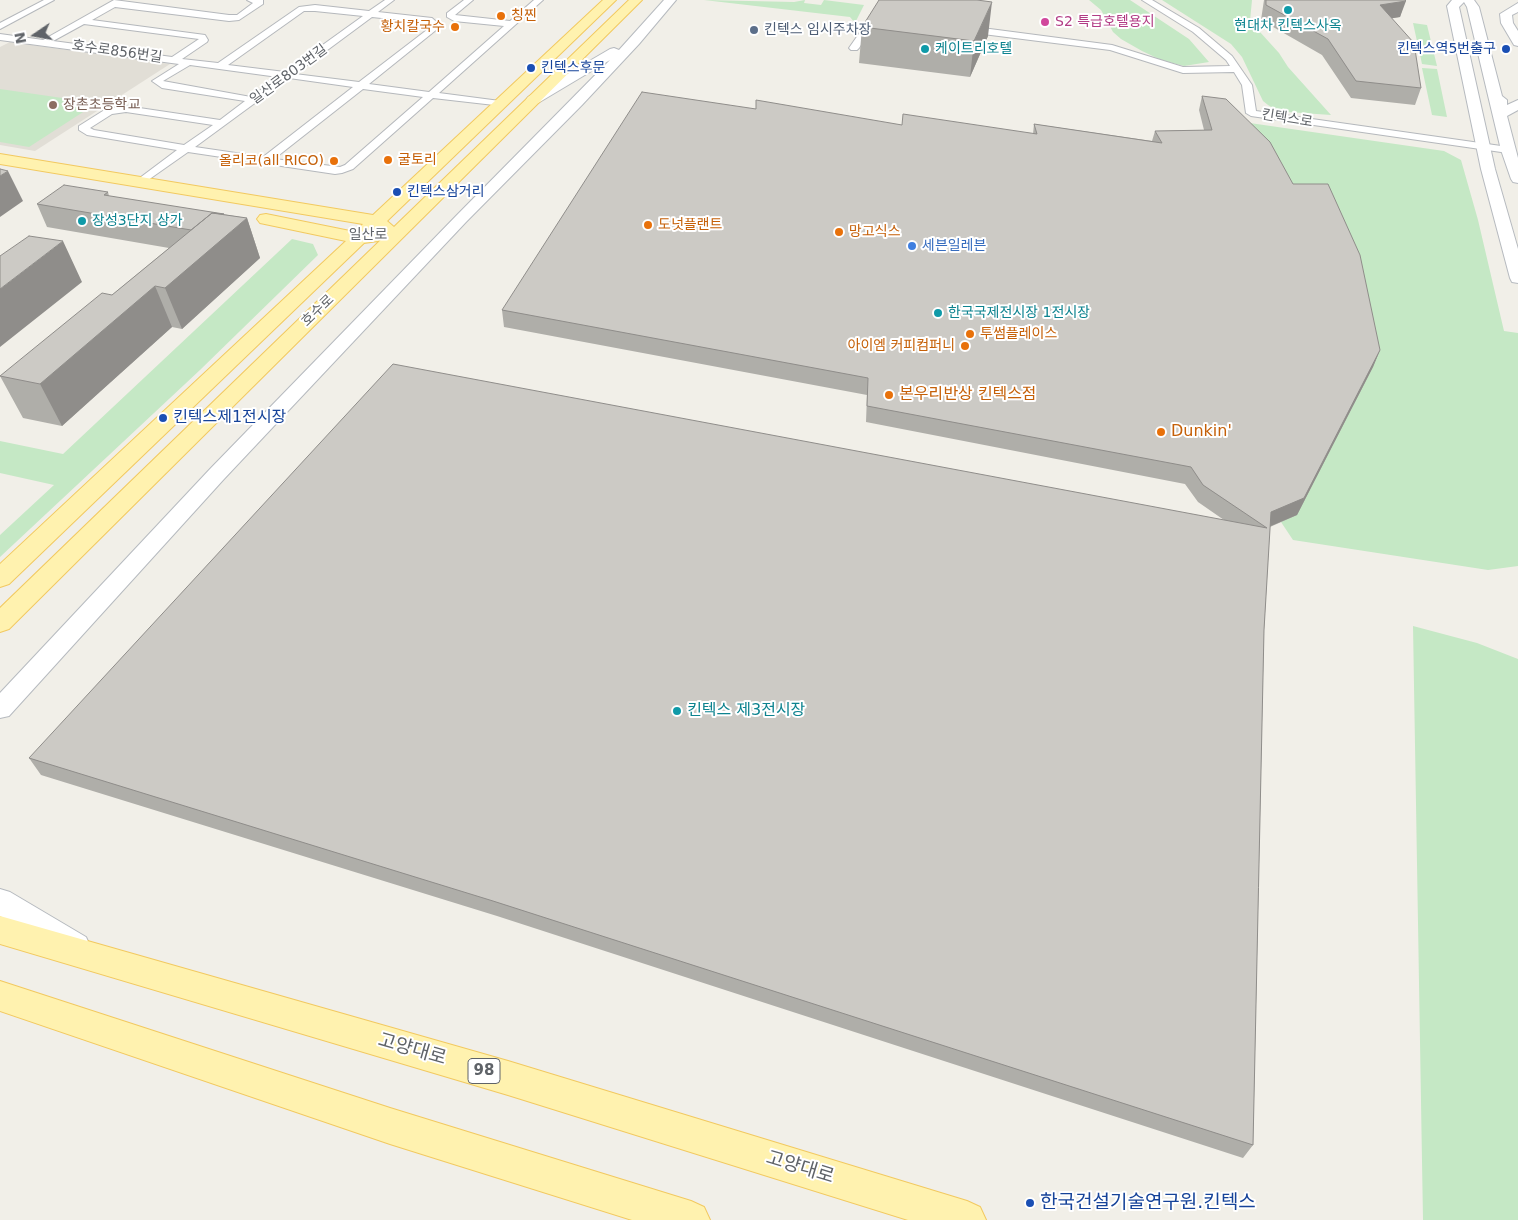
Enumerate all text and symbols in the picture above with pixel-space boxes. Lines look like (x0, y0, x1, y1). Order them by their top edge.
marker: 현대차 킨텍스사옥 (1282, 4, 1294, 16)
place label: 칭찐 (511, 8, 537, 24)
north arrow (10, 10, 60, 60)
marker: 칭찐 (495, 10, 507, 22)
place label: S2 특급호텔용지 (1055, 14, 1155, 30)
marker: S2 특급호텔용지 (1039, 16, 1051, 28)
place label: 현대차 킨텍스사옥 (1234, 18, 1342, 34)
place label: 황치칼국수 (381, 19, 445, 35)
marker: 황치칼국수 (449, 21, 461, 33)
place label: 킨텍스 임시주차장 (764, 22, 871, 38)
marker: 킨텍스 임시주차장 (748, 24, 760, 36)
text: N (11, 31, 29, 46)
street label: 호수로856번길 (71, 37, 163, 67)
street label: 일산로803번길 (247, 41, 331, 109)
place label: 케이트리호텔 (935, 41, 1012, 57)
place label: 킨텍스역5번출구 (1397, 41, 1496, 57)
marker: 케이트리호텔 (919, 43, 931, 55)
marker: 킨텍스역5번출구 (1500, 43, 1512, 55)
place label: 킨텍스후문 (541, 60, 605, 76)
marker: 킨텍스후문 (525, 62, 537, 74)
place label: 장촌초등학교 (63, 97, 140, 113)
marker: 장촌초등학교 (47, 99, 59, 111)
street label: 킨텍스로 (1260, 107, 1314, 131)
place label: 굴토리 (398, 152, 437, 168)
place label: 올리코(all RICO) (219, 153, 324, 169)
marker: 굴토리 (382, 154, 394, 166)
marker: 올리코(all RICO) (328, 155, 340, 167)
place label: 킨텍스삼거리 (407, 184, 484, 200)
marker: 킨텍스삼거리 (391, 186, 403, 198)
place label: 장성3단지 상가 (92, 213, 183, 229)
marker: 장성3단지 상가 (76, 215, 88, 227)
place label: 도넛플랜트 (658, 217, 722, 233)
marker: 도넛플랜트 (642, 219, 654, 231)
place label: 망고식스 (849, 224, 901, 240)
marker: 망고식스 (833, 226, 845, 238)
street label: 일산로 (349, 227, 387, 243)
place label: 세븐일레븐 (922, 238, 986, 254)
marker: 세븐일레븐 (906, 240, 918, 252)
street label: 호수로 (298, 292, 338, 330)
place label: 한국국제전시장 1전시장 (948, 305, 1090, 321)
marker: 한국국제전시장 1전시장 (932, 307, 944, 319)
place label: 투썸플레이스 (980, 326, 1057, 342)
marker: 투썸플레이스 (964, 328, 976, 340)
place label: 아이엠 커피컴퍼니 (848, 338, 955, 354)
marker: 아이엠 커피컴퍼니 (959, 340, 971, 352)
place label: 본우리반상 킨텍스점 (899, 385, 1037, 405)
marker: 본우리반상 킨텍스점 (883, 389, 895, 401)
place label: 킨텍스제1전시장 (173, 408, 286, 428)
marker: 킨텍스제1전시장 (157, 412, 169, 424)
place label: Dunkin' (1171, 422, 1232, 442)
marker: Dunkin' (1155, 426, 1167, 438)
place label: 킨텍스 제3전시장 (687, 701, 805, 721)
marker: 킨텍스 제3전시장 (671, 705, 683, 717)
street label: 고양대로 (375, 1029, 449, 1071)
road number: 98 (468, 1058, 500, 1084)
street label: 고양대로 (763, 1147, 837, 1189)
place label: 한국건설기술연구원.킨텍스 (1040, 1192, 1256, 1214)
marker: 한국건설기술연구원.킨텍스 (1024, 1197, 1036, 1209)

